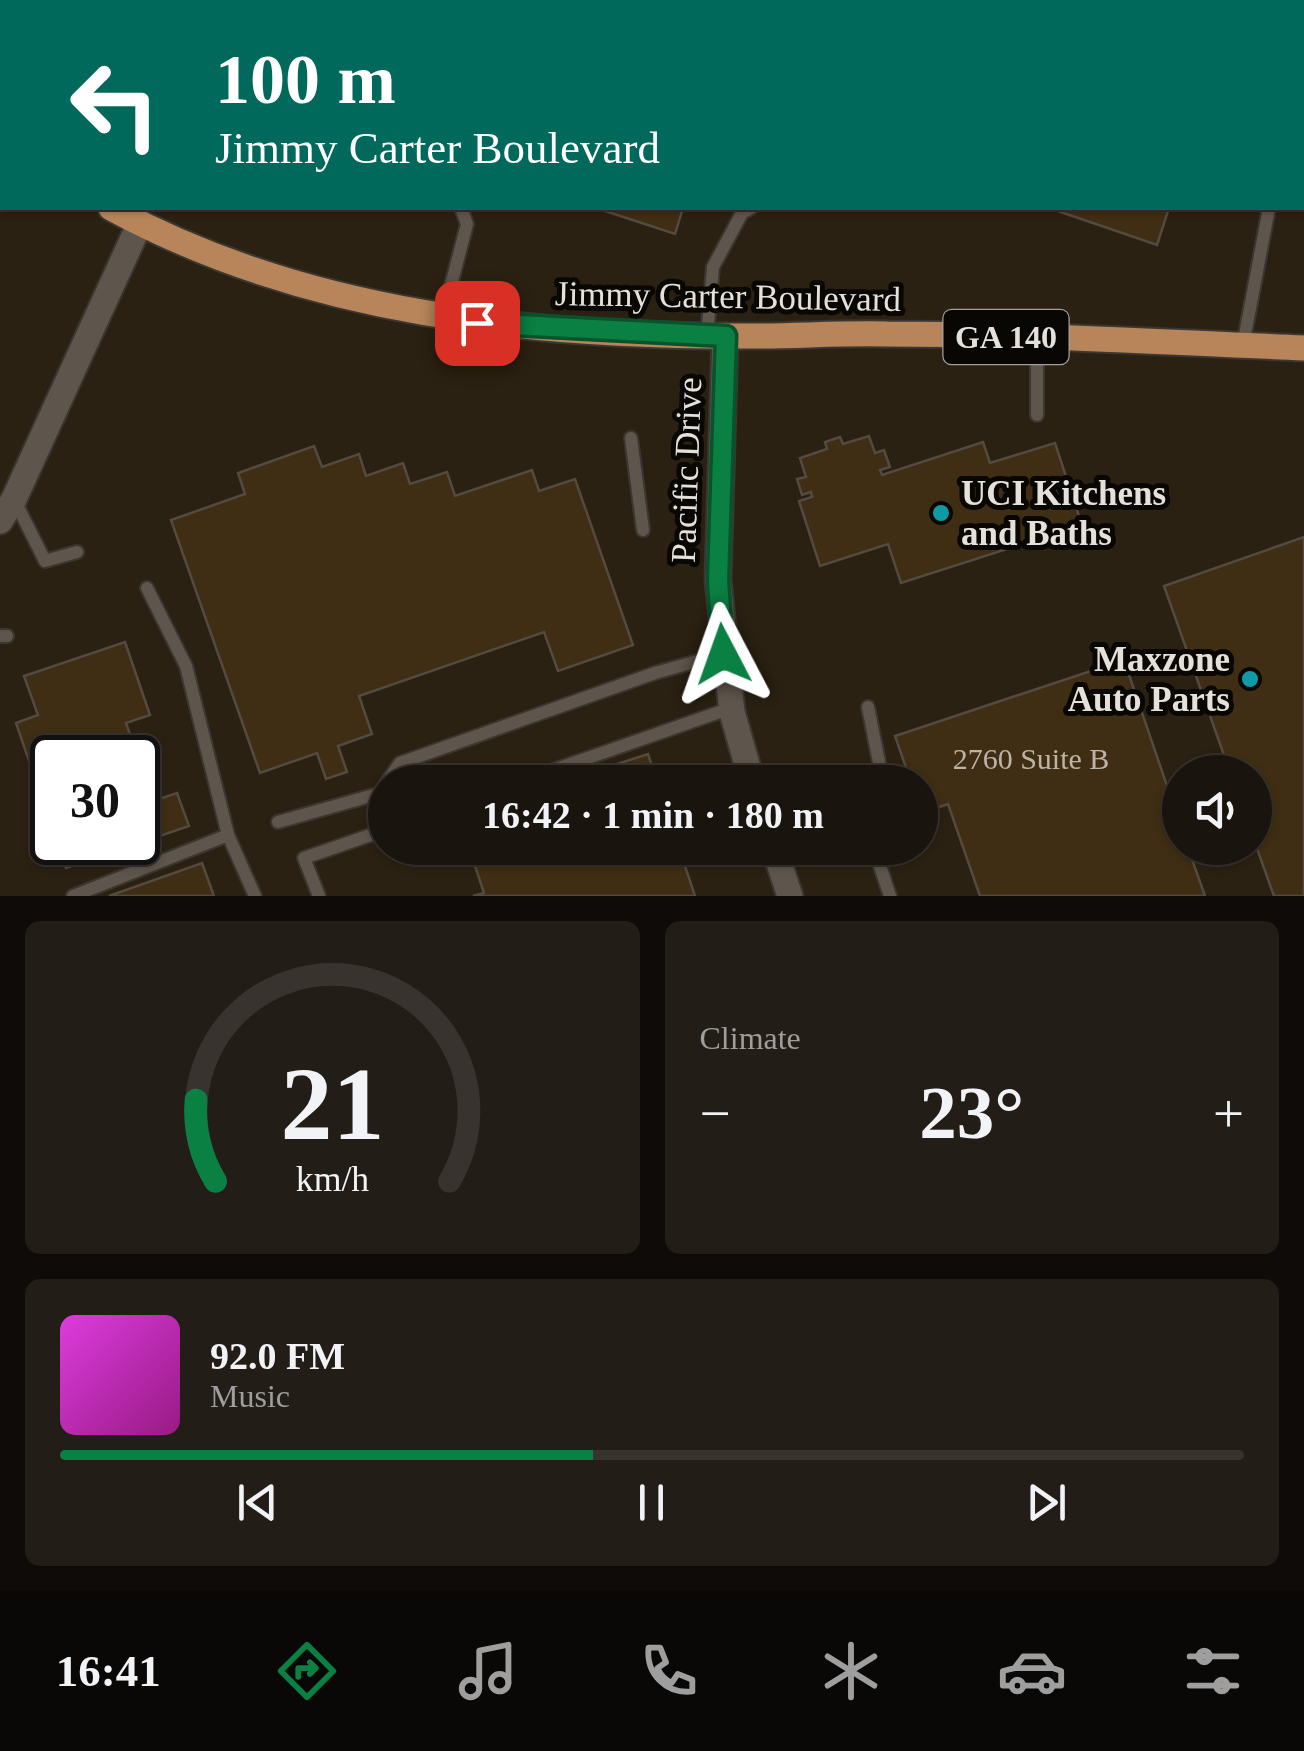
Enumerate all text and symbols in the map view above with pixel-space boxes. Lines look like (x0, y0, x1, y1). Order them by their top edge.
icon: left (50, 40, 180, 170)
text: 100 m (215, 41, 396, 118)
text: Jimmy Carter Boulevard (215, 123, 660, 173)
street label: Jimmy Carter Boulevard (555, 274, 902, 319)
pin (435, 281, 520, 366)
icon: arrive (450, 296, 505, 351)
road number: GA 140 (944, 310, 1068, 364)
street label: Pacific Drive (664, 377, 709, 563)
place label: UCI Kitchens and Baths (961, 474, 1166, 553)
marker: UCI Kitchens and Baths (930, 502, 952, 524)
position arrow (671, 602, 775, 706)
place label: Maxzone Auto Parts (1068, 640, 1230, 719)
marker: Maxzone Auto Parts (1239, 668, 1261, 690)
speed limit sign: 30 (30, 735, 160, 865)
house number: 2760 Suite B (953, 742, 1109, 775)
map controls (1162, 755, 1272, 865)
button: sound (1162, 755, 1272, 865)
text: 16:42 · 1 min · 180 m (482, 794, 824, 836)
text: Climate (700, 1020, 801, 1056)
text: 21 (280, 1046, 384, 1161)
text: 23° (919, 1071, 1024, 1154)
text: − (700, 1083, 731, 1144)
text: + (1213, 1083, 1244, 1144)
text: km/h (296, 1159, 369, 1199)
text: 92.0 FM (210, 1335, 345, 1377)
text: Music (210, 1378, 290, 1414)
icon: previous (230, 1475, 285, 1530)
icon: pause (624, 1475, 679, 1530)
icon: next (1019, 1475, 1074, 1530)
icon: directions (272, 1636, 342, 1706)
icon: music (453, 1636, 523, 1706)
icon: phone (634, 1636, 704, 1706)
icon: climate (816, 1636, 886, 1706)
icon: car (997, 1636, 1067, 1706)
icon: filters (1178, 1636, 1248, 1706)
text: 16:41 (56, 1646, 161, 1696)

